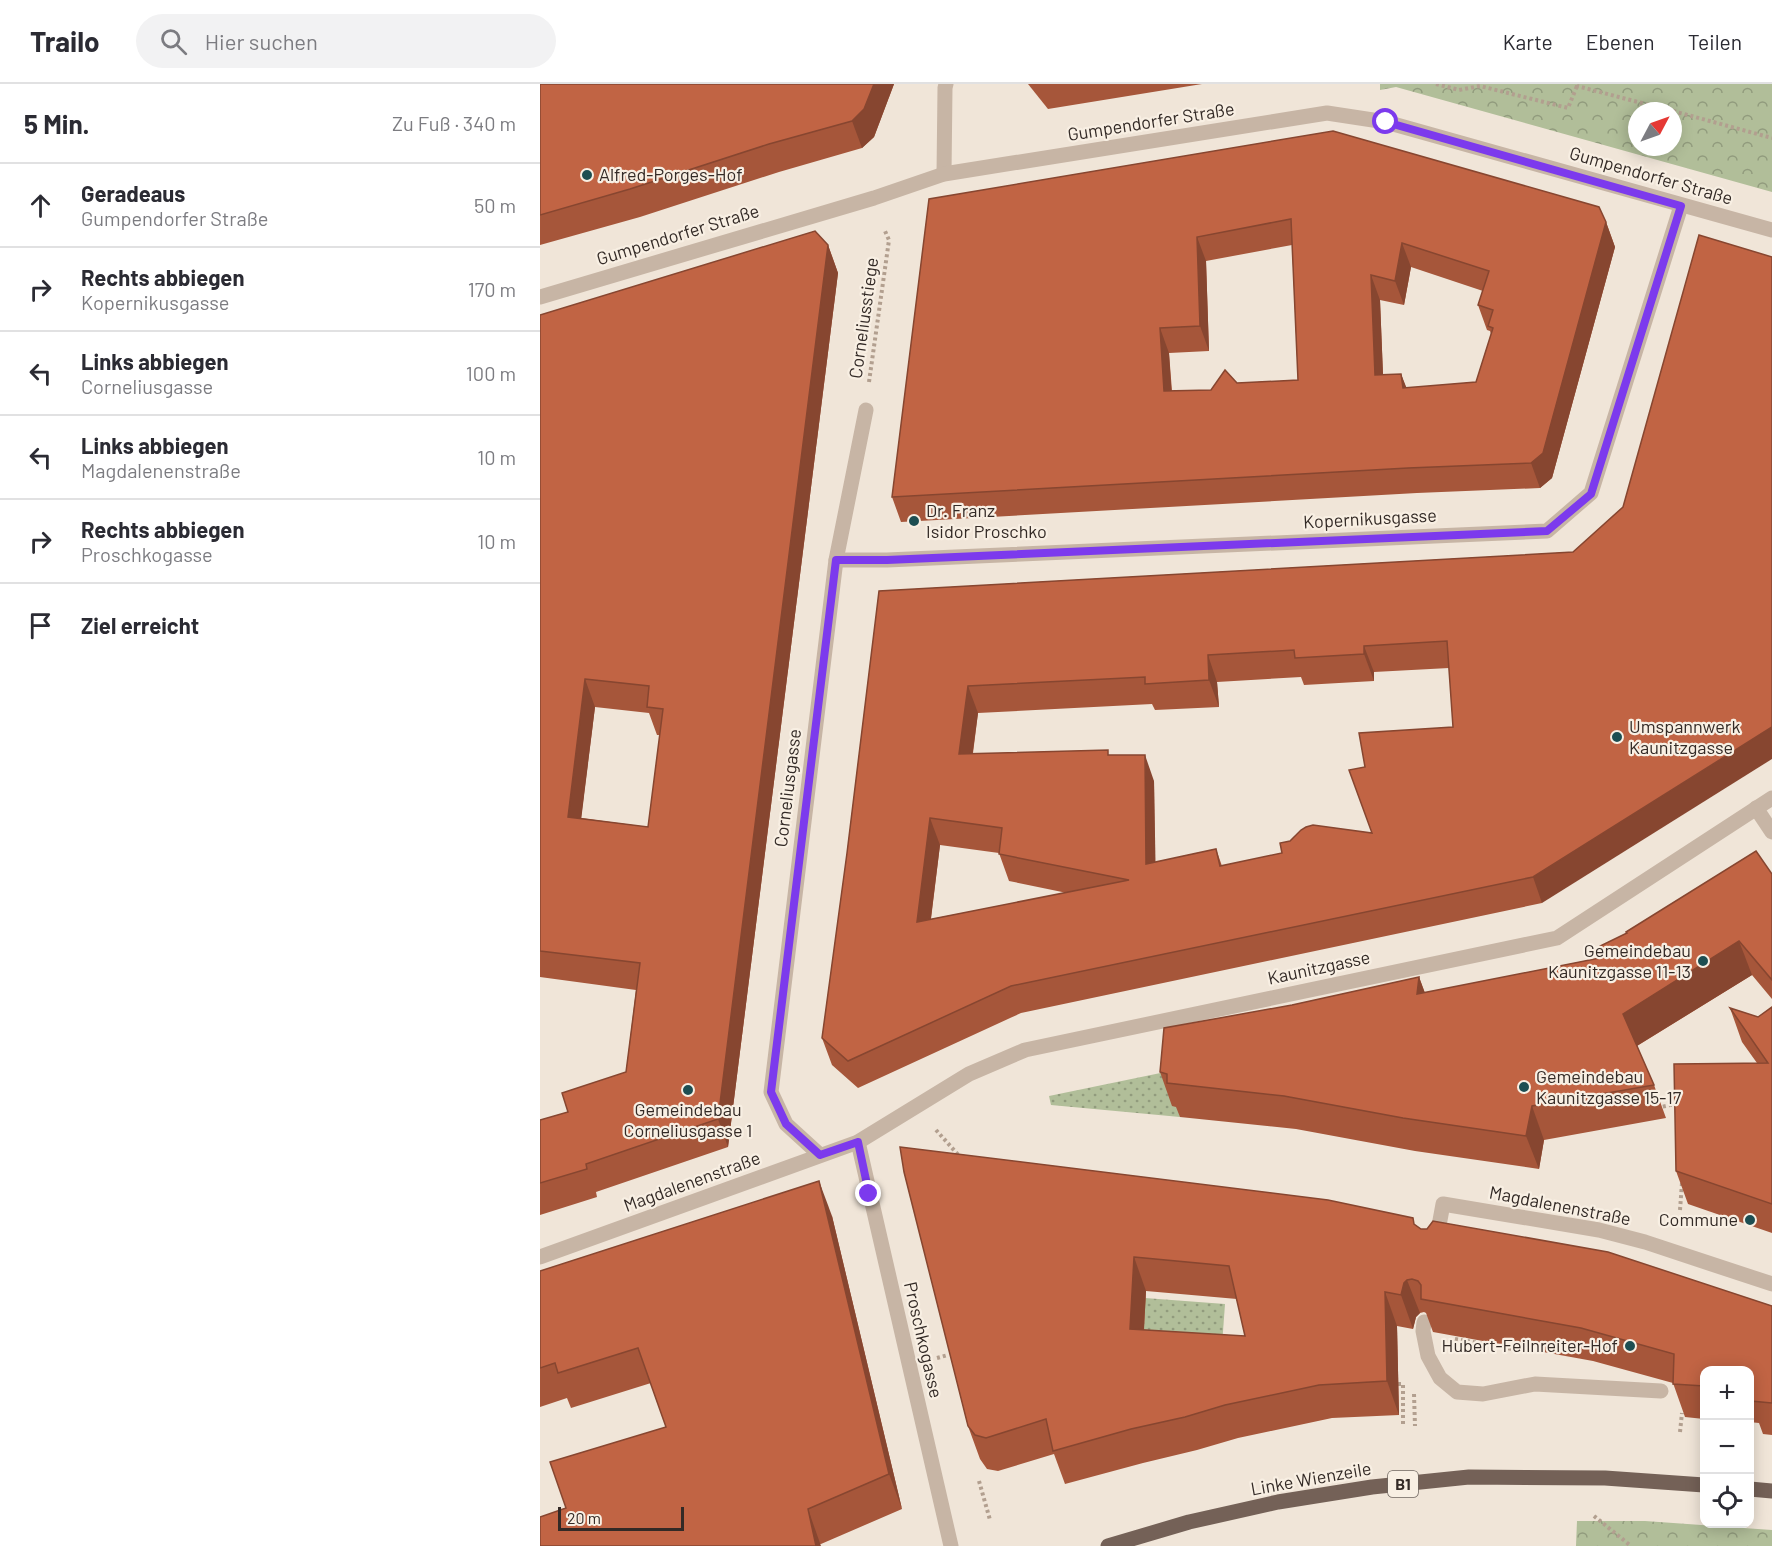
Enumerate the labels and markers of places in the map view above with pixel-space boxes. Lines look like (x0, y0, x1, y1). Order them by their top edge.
place label: Alfred-Porges-Hof (599, 163, 743, 185)
marker: Alfred-Porges-Hof (580, 168, 594, 182)
place label: Dr. Franz Isidor Proschko (926, 499, 1047, 542)
marker: Dr. Franz Isidor Proschko (907, 514, 921, 528)
place label: Umspannwerk Kaunitzgasse (1629, 715, 1740, 758)
marker: Umspannwerk Kaunitzgasse (1610, 730, 1624, 744)
place label: Gemeindebau Kaunitzgasse 11-13 (1548, 939, 1691, 982)
marker: Gemeindebau Kaunitzgasse 11-13 (1696, 954, 1710, 968)
place label: Gemeindebau Kaunitzgasse 15-17 (1536, 1065, 1682, 1108)
marker: Gemeindebau Kaunitzgasse 15-17 (1517, 1080, 1531, 1094)
marker: Gemeindebau Corneliusgasse 1 (681, 1083, 695, 1097)
place label: Gemeindebau Corneliusgasse 1 (624, 1098, 752, 1141)
place label: Commune (1659, 1208, 1738, 1230)
marker: Commune (1743, 1213, 1757, 1227)
place label: Hubert-Feilnreiter-Hof (1442, 1334, 1618, 1356)
marker: Hubert-Feilnreiter-Hof (1623, 1339, 1637, 1353)

